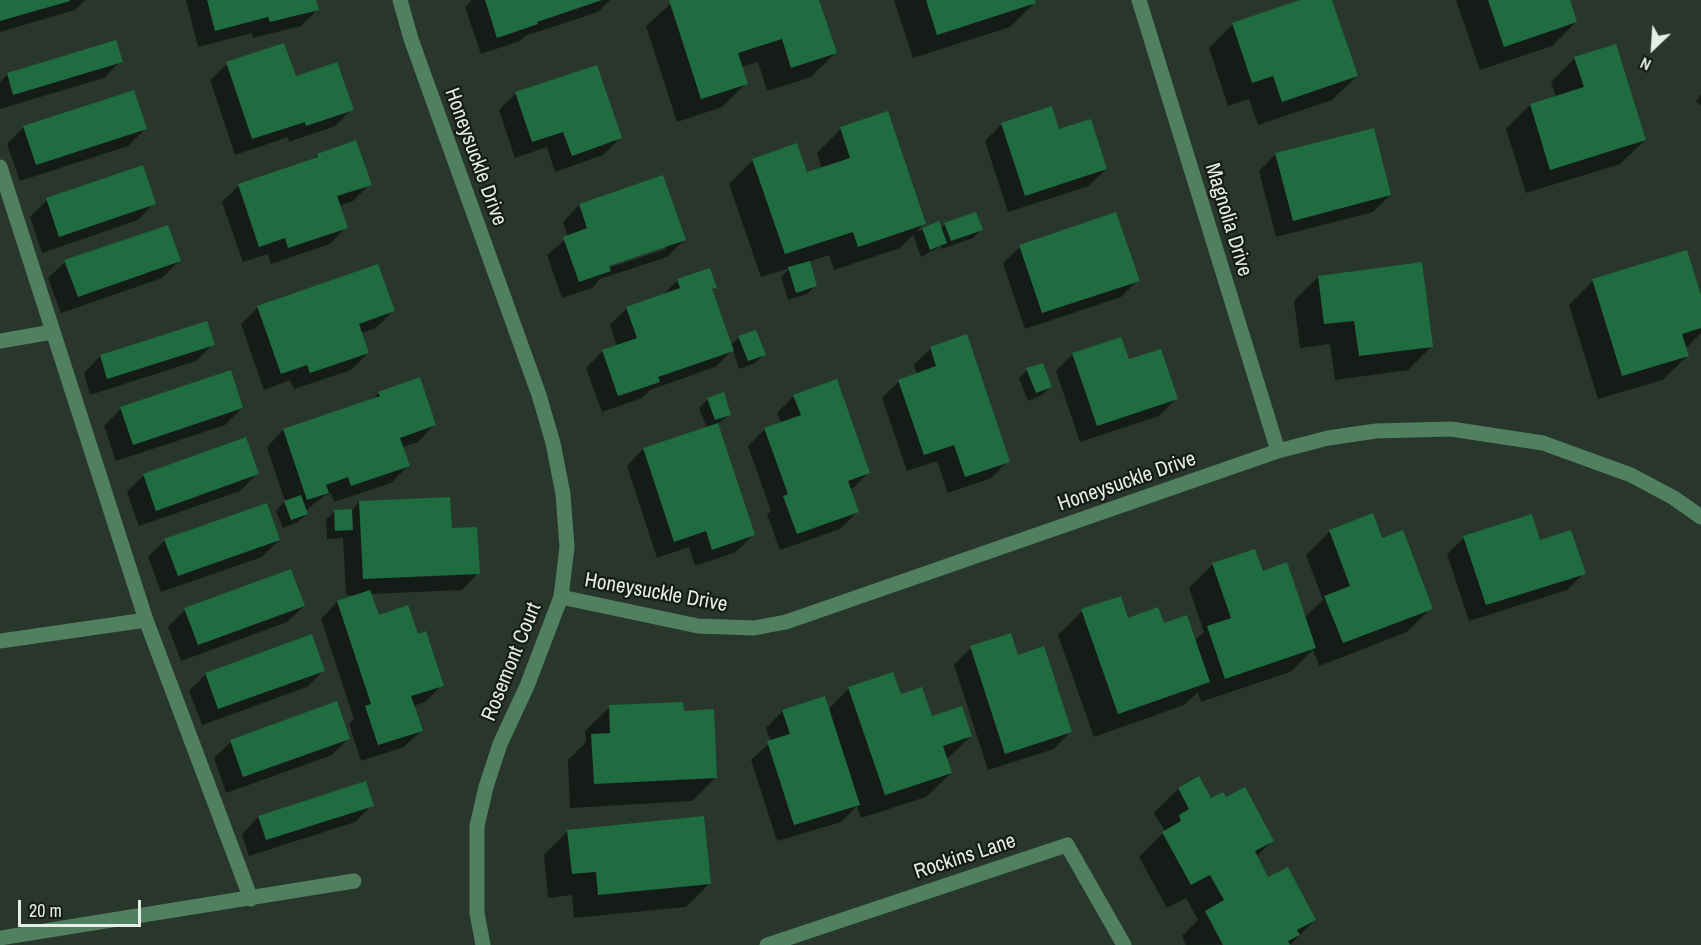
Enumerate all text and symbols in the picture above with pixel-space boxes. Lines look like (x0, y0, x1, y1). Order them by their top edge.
north arrow (1623, 18, 1683, 78)
text: N (1636, 52, 1654, 76)
street label: Honeysuckle Drive (438, 85, 512, 229)
street label: Magnolia Drive (1199, 160, 1257, 280)
street label: Honeysuckle Drive (1055, 447, 1199, 517)
street label: Honeysuckle Drive (583, 568, 729, 618)
street label: Rosemont Court (477, 599, 547, 725)
street label: Rockins Lane (911, 829, 1019, 885)
scale bar (21, 888, 144, 926)
text: 20 m (29, 898, 62, 923)

